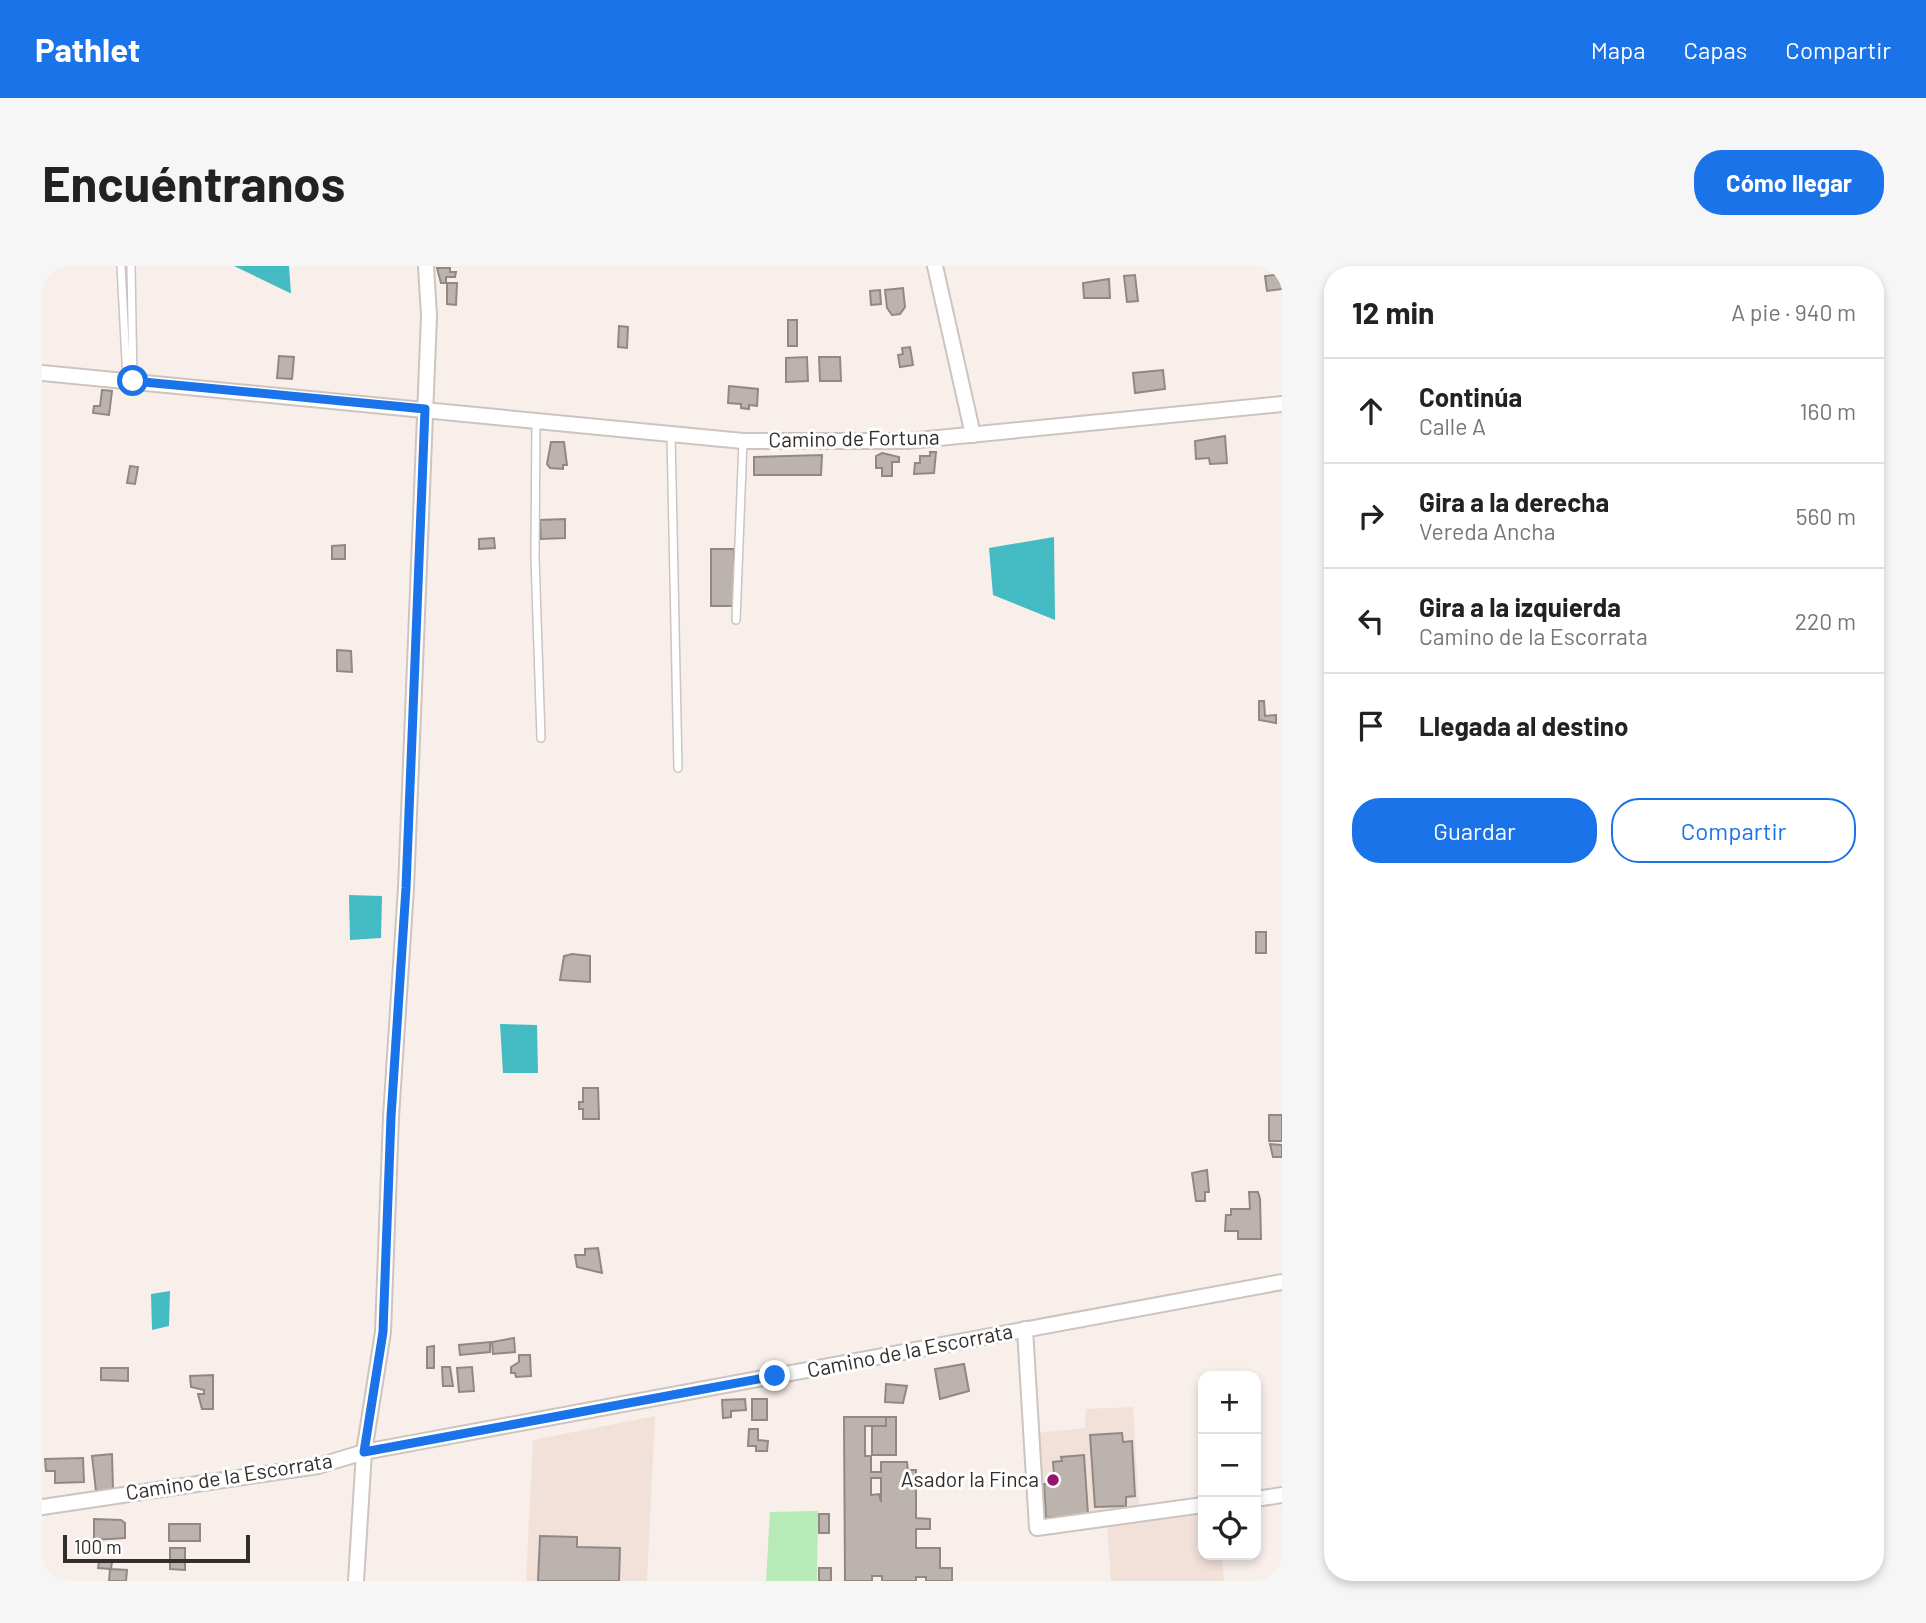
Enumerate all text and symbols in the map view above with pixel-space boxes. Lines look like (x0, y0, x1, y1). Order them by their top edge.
text: Pathlet (35, 29, 140, 69)
text: Mapa (1591, 35, 1646, 64)
text: Capas (1684, 35, 1747, 64)
text: Compartir (1785, 35, 1891, 64)
button: Cómo llegar (1694, 150, 1884, 215)
text: Encuéntranos (42, 153, 345, 212)
text: 12 min (1352, 294, 1435, 330)
text: A pie · 940 m (1731, 298, 1856, 326)
route start (117, 365, 148, 396)
text: Continúa (1419, 381, 1522, 412)
icon: ahead (1352, 392, 1390, 430)
text: 160 m (1799, 397, 1856, 425)
text: Calle A (1419, 412, 1486, 440)
street label: Camino de Fortuna (768, 424, 940, 451)
text: Gira a la derecha (1419, 486, 1609, 517)
icon: right (1352, 497, 1390, 535)
text: 560 m (1796, 502, 1856, 530)
text: Vereda Ancha (1419, 517, 1555, 545)
text: Gira a la izquierda (1419, 591, 1621, 622)
icon: left (1352, 602, 1390, 640)
text: 220 m (1795, 607, 1856, 635)
text: Camino de la Escorrata (1419, 622, 1648, 650)
icon: arrive (1352, 707, 1390, 745)
text: Llegada al destino (1419, 710, 1628, 741)
button: Guardar (1352, 798, 1597, 863)
button: Compartir (1611, 798, 1856, 863)
street label: Camino de la Escorrata (805, 1317, 1015, 1382)
route end (759, 1360, 790, 1391)
map controls (1198, 1371, 1261, 1560)
button: + (1198, 1371, 1261, 1434)
button: − (1198, 1434, 1261, 1497)
street label: Camino de la Escorrata (124, 1447, 334, 1504)
place label: Asador la Finca (901, 1466, 1039, 1491)
marker: Asador la Finca (1045, 1472, 1061, 1488)
button: locate (1198, 1497, 1261, 1560)
scale bar (63, 1532, 250, 1564)
text: 100 m (74, 1535, 122, 1558)

